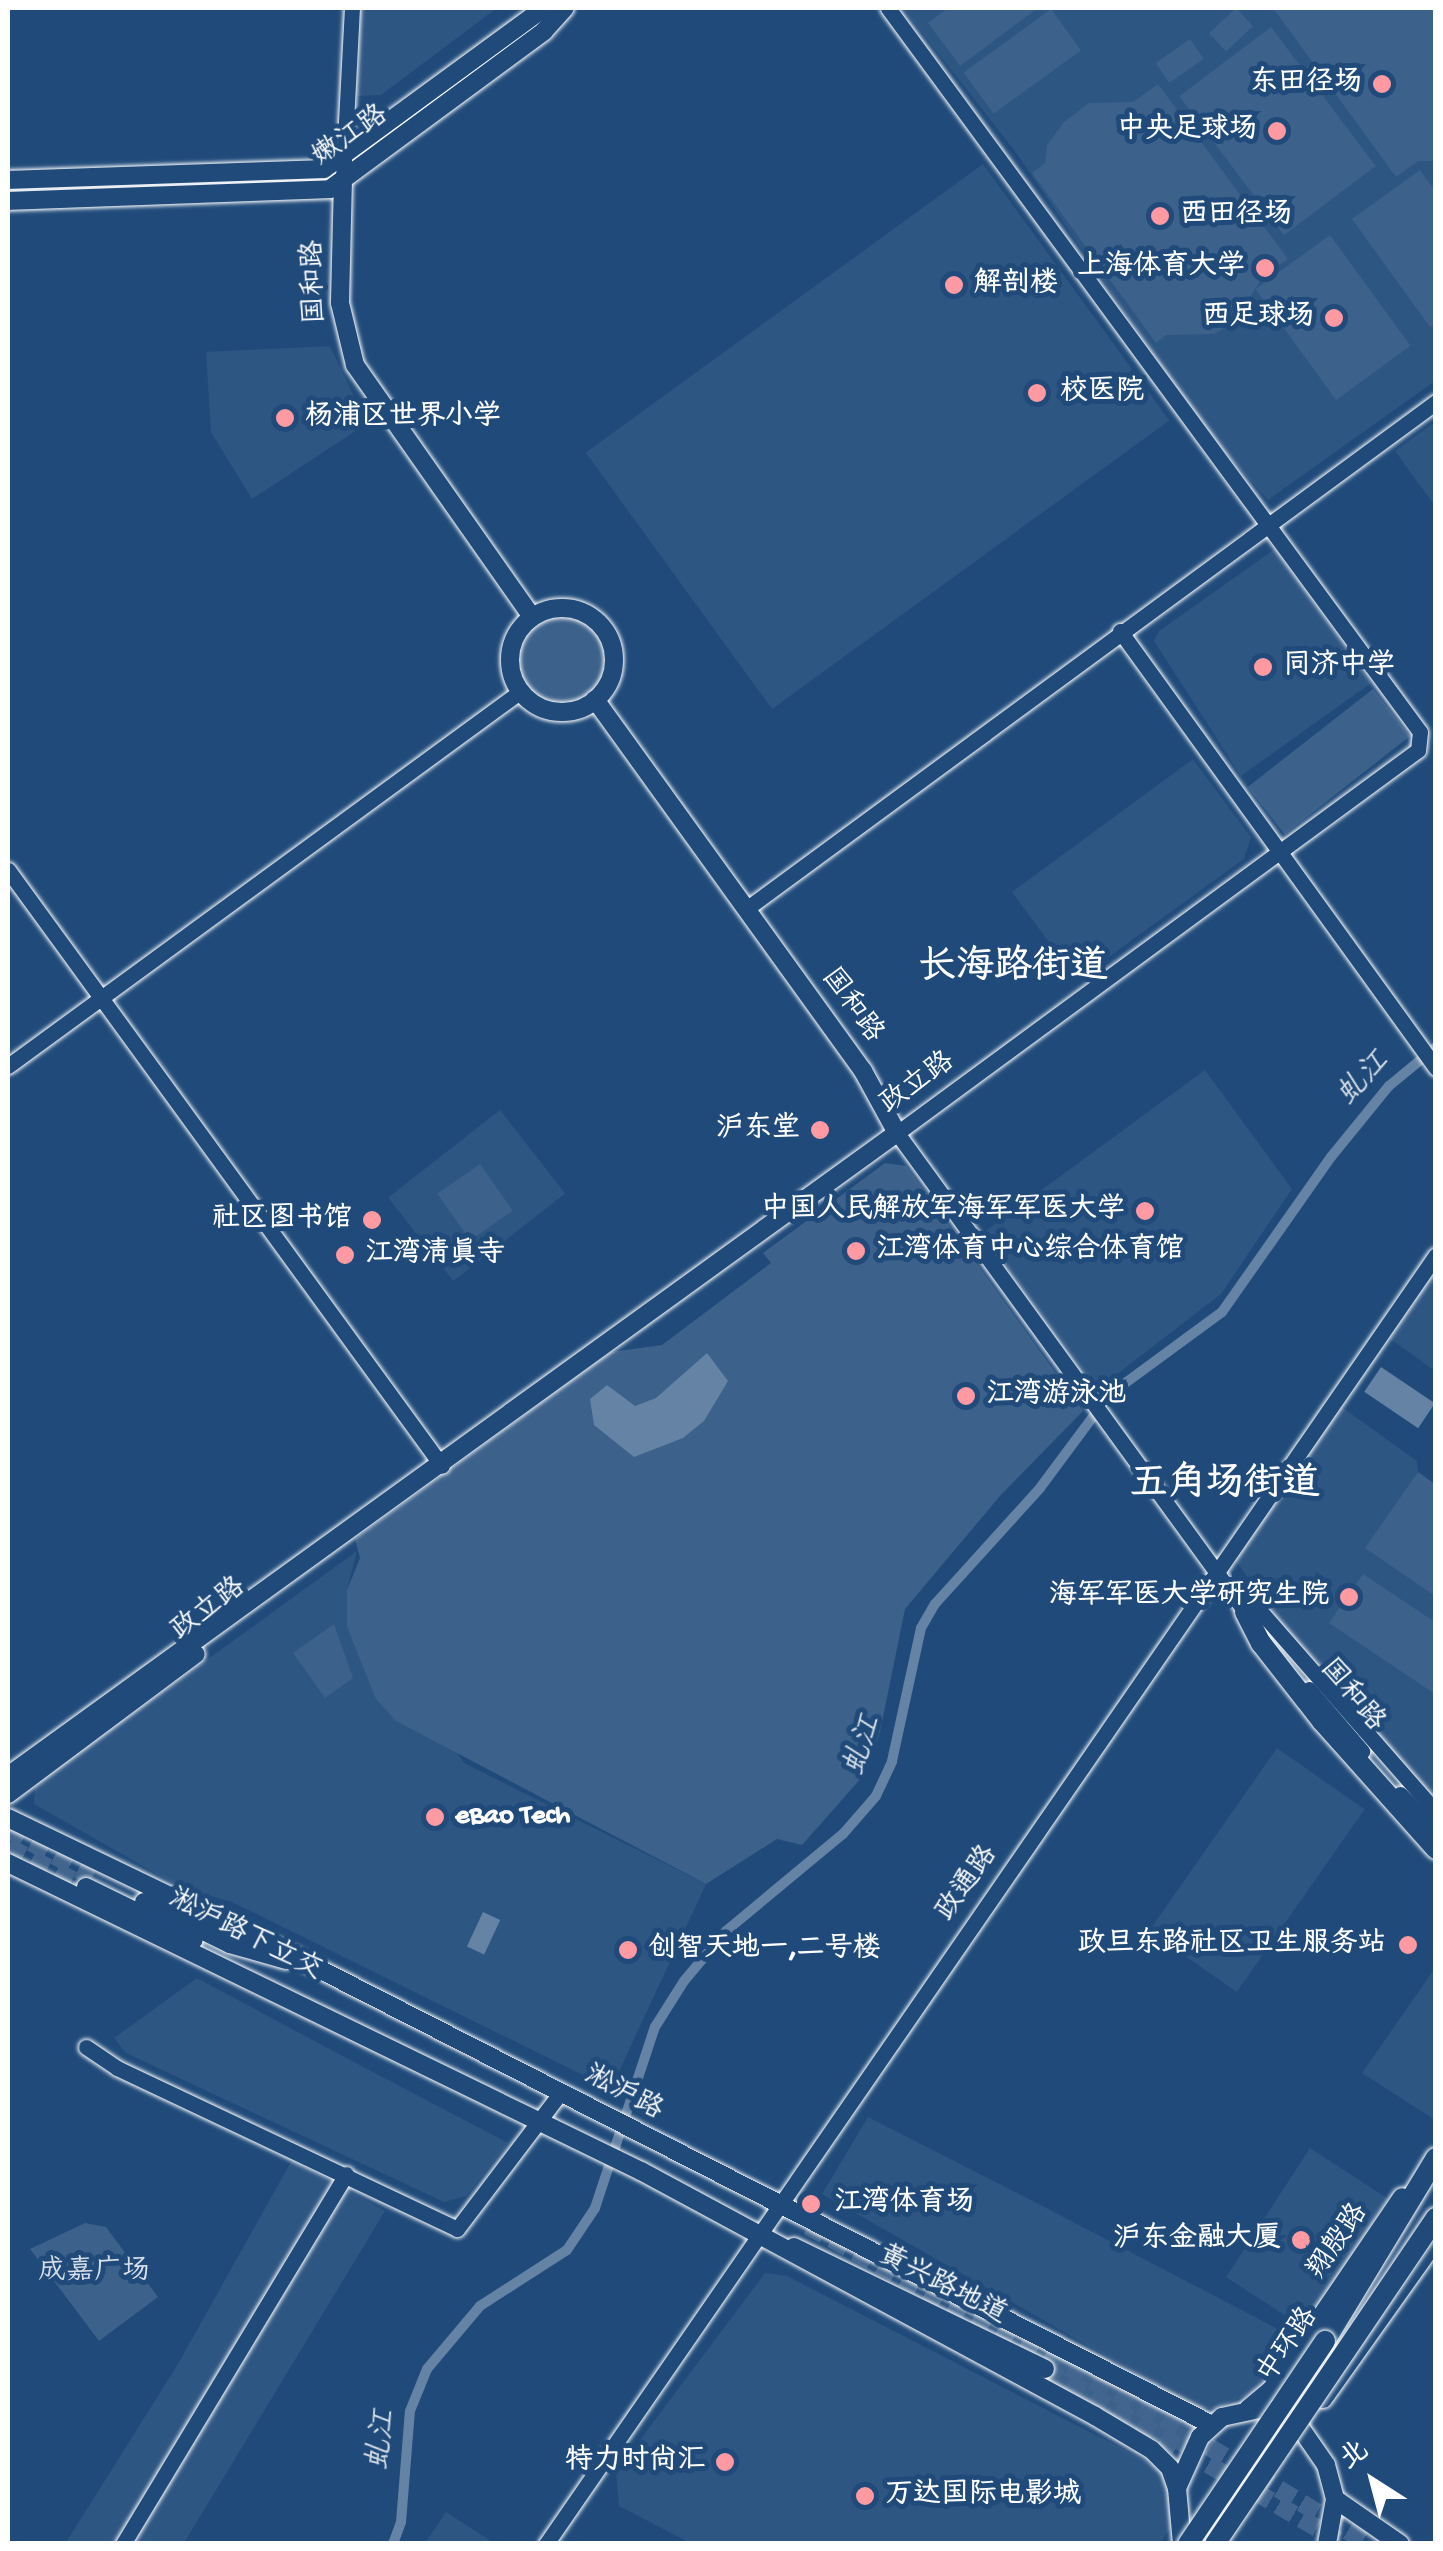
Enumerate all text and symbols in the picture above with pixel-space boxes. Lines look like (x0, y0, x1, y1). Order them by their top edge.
place label: 东田径场 (1250, 67, 1362, 101)
marker: 东田径场 (1371, 73, 1393, 95)
street label: 嫩江路 (307, 99, 395, 175)
place label: 中央足球场 (1117, 114, 1257, 148)
marker: 中央足球场 (1266, 120, 1288, 142)
place label: 西田径场 (1180, 199, 1292, 233)
marker: 西田径场 (1149, 205, 1171, 227)
street label: 国和路 (298, 239, 334, 325)
place label: 上海体育大学 (1077, 251, 1245, 285)
marker: 上海体育大学 (1254, 257, 1276, 279)
place label: 解剖楼 (974, 268, 1058, 302)
marker: 解剖楼 (943, 274, 965, 296)
place label: 西足球场 (1202, 301, 1314, 335)
marker: 西足球场 (1323, 307, 1345, 329)
place label: 校医院 (1060, 376, 1144, 410)
marker: 校医院 (1024, 380, 1050, 406)
place label: 杨浦区世界小学 (305, 401, 501, 435)
marker: 杨浦区世界小学 (274, 407, 296, 429)
place label: 同济中学 (1283, 650, 1395, 684)
marker: 同济中学 (1252, 656, 1274, 678)
district label: 长海路街道 (918, 947, 1108, 993)
street label: 国和路 (813, 962, 889, 1050)
street label: 政立路 (874, 1046, 962, 1122)
water label: 虬江 (1331, 1046, 1399, 1114)
place label: 沪东堂 (716, 1113, 800, 1147)
marker: 沪东堂 (809, 1119, 831, 1141)
place label: 中国人民解放军海军军医大学 (761, 1194, 1125, 1228)
marker: 中国人民解放军海军军医大学 (1134, 1200, 1156, 1222)
place label: 社区图书馆 (212, 1203, 352, 1237)
marker: 社区图书馆 (361, 1209, 383, 1231)
place label: 江湾体育中心综合体育馆 (876, 1234, 1184, 1268)
place label: 江湾清真寺 (365, 1238, 505, 1272)
marker: 江湾体育中心综合体育馆 (845, 1240, 867, 1262)
marker: 江湾清真寺 (334, 1244, 356, 1266)
place label: 江湾游泳池 (986, 1379, 1126, 1413)
marker: 江湾游泳池 (955, 1385, 977, 1407)
district label: 五角场街道 (1130, 1464, 1320, 1510)
street label: 政立路 (165, 1571, 253, 1649)
place label: 海军军医大学研究生院 (1049, 1580, 1329, 1614)
marker: 海军军医大学研究生院 (1338, 1586, 1360, 1608)
street label: 国和路 (1311, 1653, 1391, 1739)
water label: 虬江 (839, 1712, 891, 1780)
place label: eBao Tech (455, 1800, 570, 1834)
marker: eBao Tech (424, 1806, 446, 1828)
street label: 政通路 (930, 1840, 1006, 1928)
street label: 淞沪路下立交 (163, 1883, 327, 1989)
place label: 政旦东路社区卫生服务站 (1078, 1928, 1386, 1962)
marker: 政旦东路社区卫生服务站 (1395, 1932, 1421, 1958)
place label: 创智天地一,二号楼 (648, 1933, 881, 1967)
marker: 创智天地一,二号楼 (617, 1939, 639, 1961)
street label: 淞沪路 (578, 2059, 668, 2129)
place label: 江湾体育场 (834, 2187, 974, 2221)
marker: 江湾体育场 (798, 2191, 824, 2217)
street label: 翔殷路 (1302, 2198, 1376, 2286)
place label: 沪东金融大厦 (1113, 2223, 1281, 2257)
marker: 沪东金融大厦 (1290, 2229, 1312, 2251)
street label: 黄兴路地道 (872, 2239, 1012, 2333)
park label: 成嘉广场 (38, 2256, 150, 2290)
street label: 中环路 (1252, 2302, 1326, 2390)
water label: 虬江 (362, 2408, 406, 2472)
north arrow (1323, 2431, 1423, 2531)
text: 北 (1334, 2435, 1376, 2478)
place label: 特力时尚汇 (565, 2445, 705, 2479)
marker: 特力时尚汇 (714, 2451, 736, 2473)
place label: 万达国际电影城 (885, 2479, 1081, 2513)
marker: 万达国际电影城 (854, 2485, 876, 2507)

